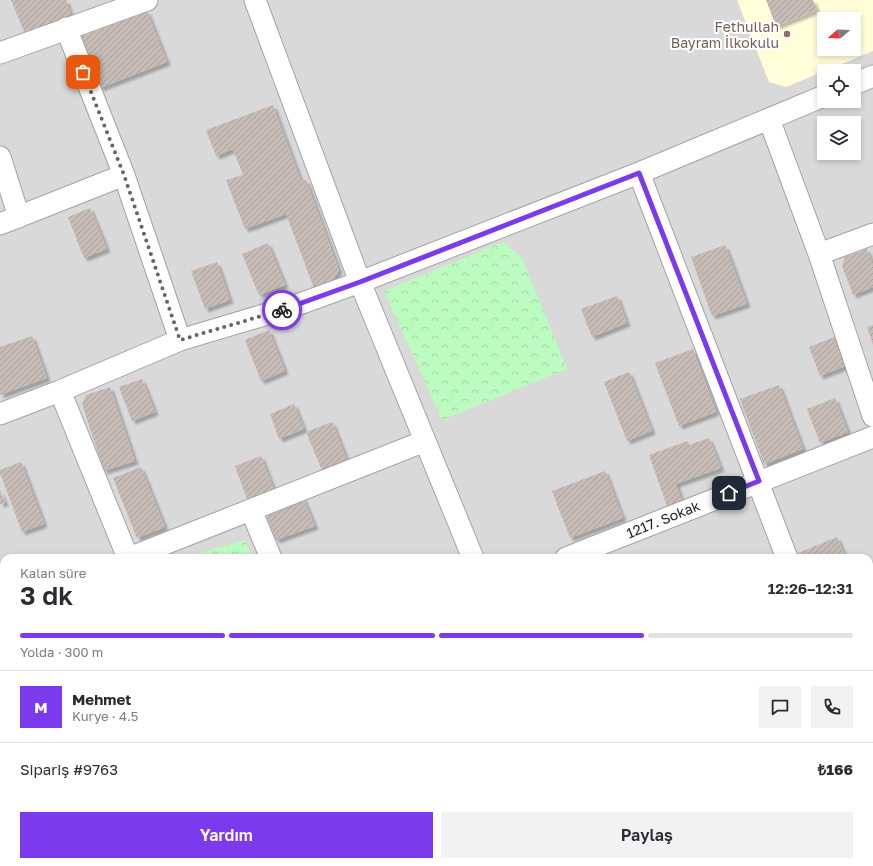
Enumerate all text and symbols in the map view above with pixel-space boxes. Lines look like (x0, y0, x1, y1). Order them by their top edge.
north arrow (817, 12, 861, 56)
map controls (817, 12, 861, 160)
place label: Fethullah Bayram İlkokulu (671, 18, 779, 51)
marker: Fethullah Bayram İlkokulu (782, 29, 792, 39)
pin (66, 55, 100, 89)
icon: bag (72, 61, 94, 83)
button: locate (817, 64, 861, 108)
button: layers (817, 116, 861, 160)
courier (262, 290, 302, 330)
icon: bike (271, 299, 293, 321)
pin (712, 476, 746, 510)
icon: home (718, 482, 740, 504)
street label: 1217. Sokak (624, 497, 702, 541)
text: Kalan süre (20, 565, 86, 581)
text: 12:26–12:31 (768, 579, 853, 597)
text: 3 dk (20, 580, 73, 611)
text: Yolda · 300 m (20, 644, 103, 660)
button: chat (759, 686, 801, 728)
button: phone (811, 686, 853, 728)
text: Mehmet (72, 690, 131, 708)
text: M (34, 698, 48, 716)
text: Kurye · 4.5 (72, 708, 138, 724)
text: Sipariş #9763 (20, 760, 118, 778)
text: ₺166 (818, 760, 853, 778)
button: Yardım (20, 812, 433, 858)
button: Paylaş (441, 812, 853, 858)

